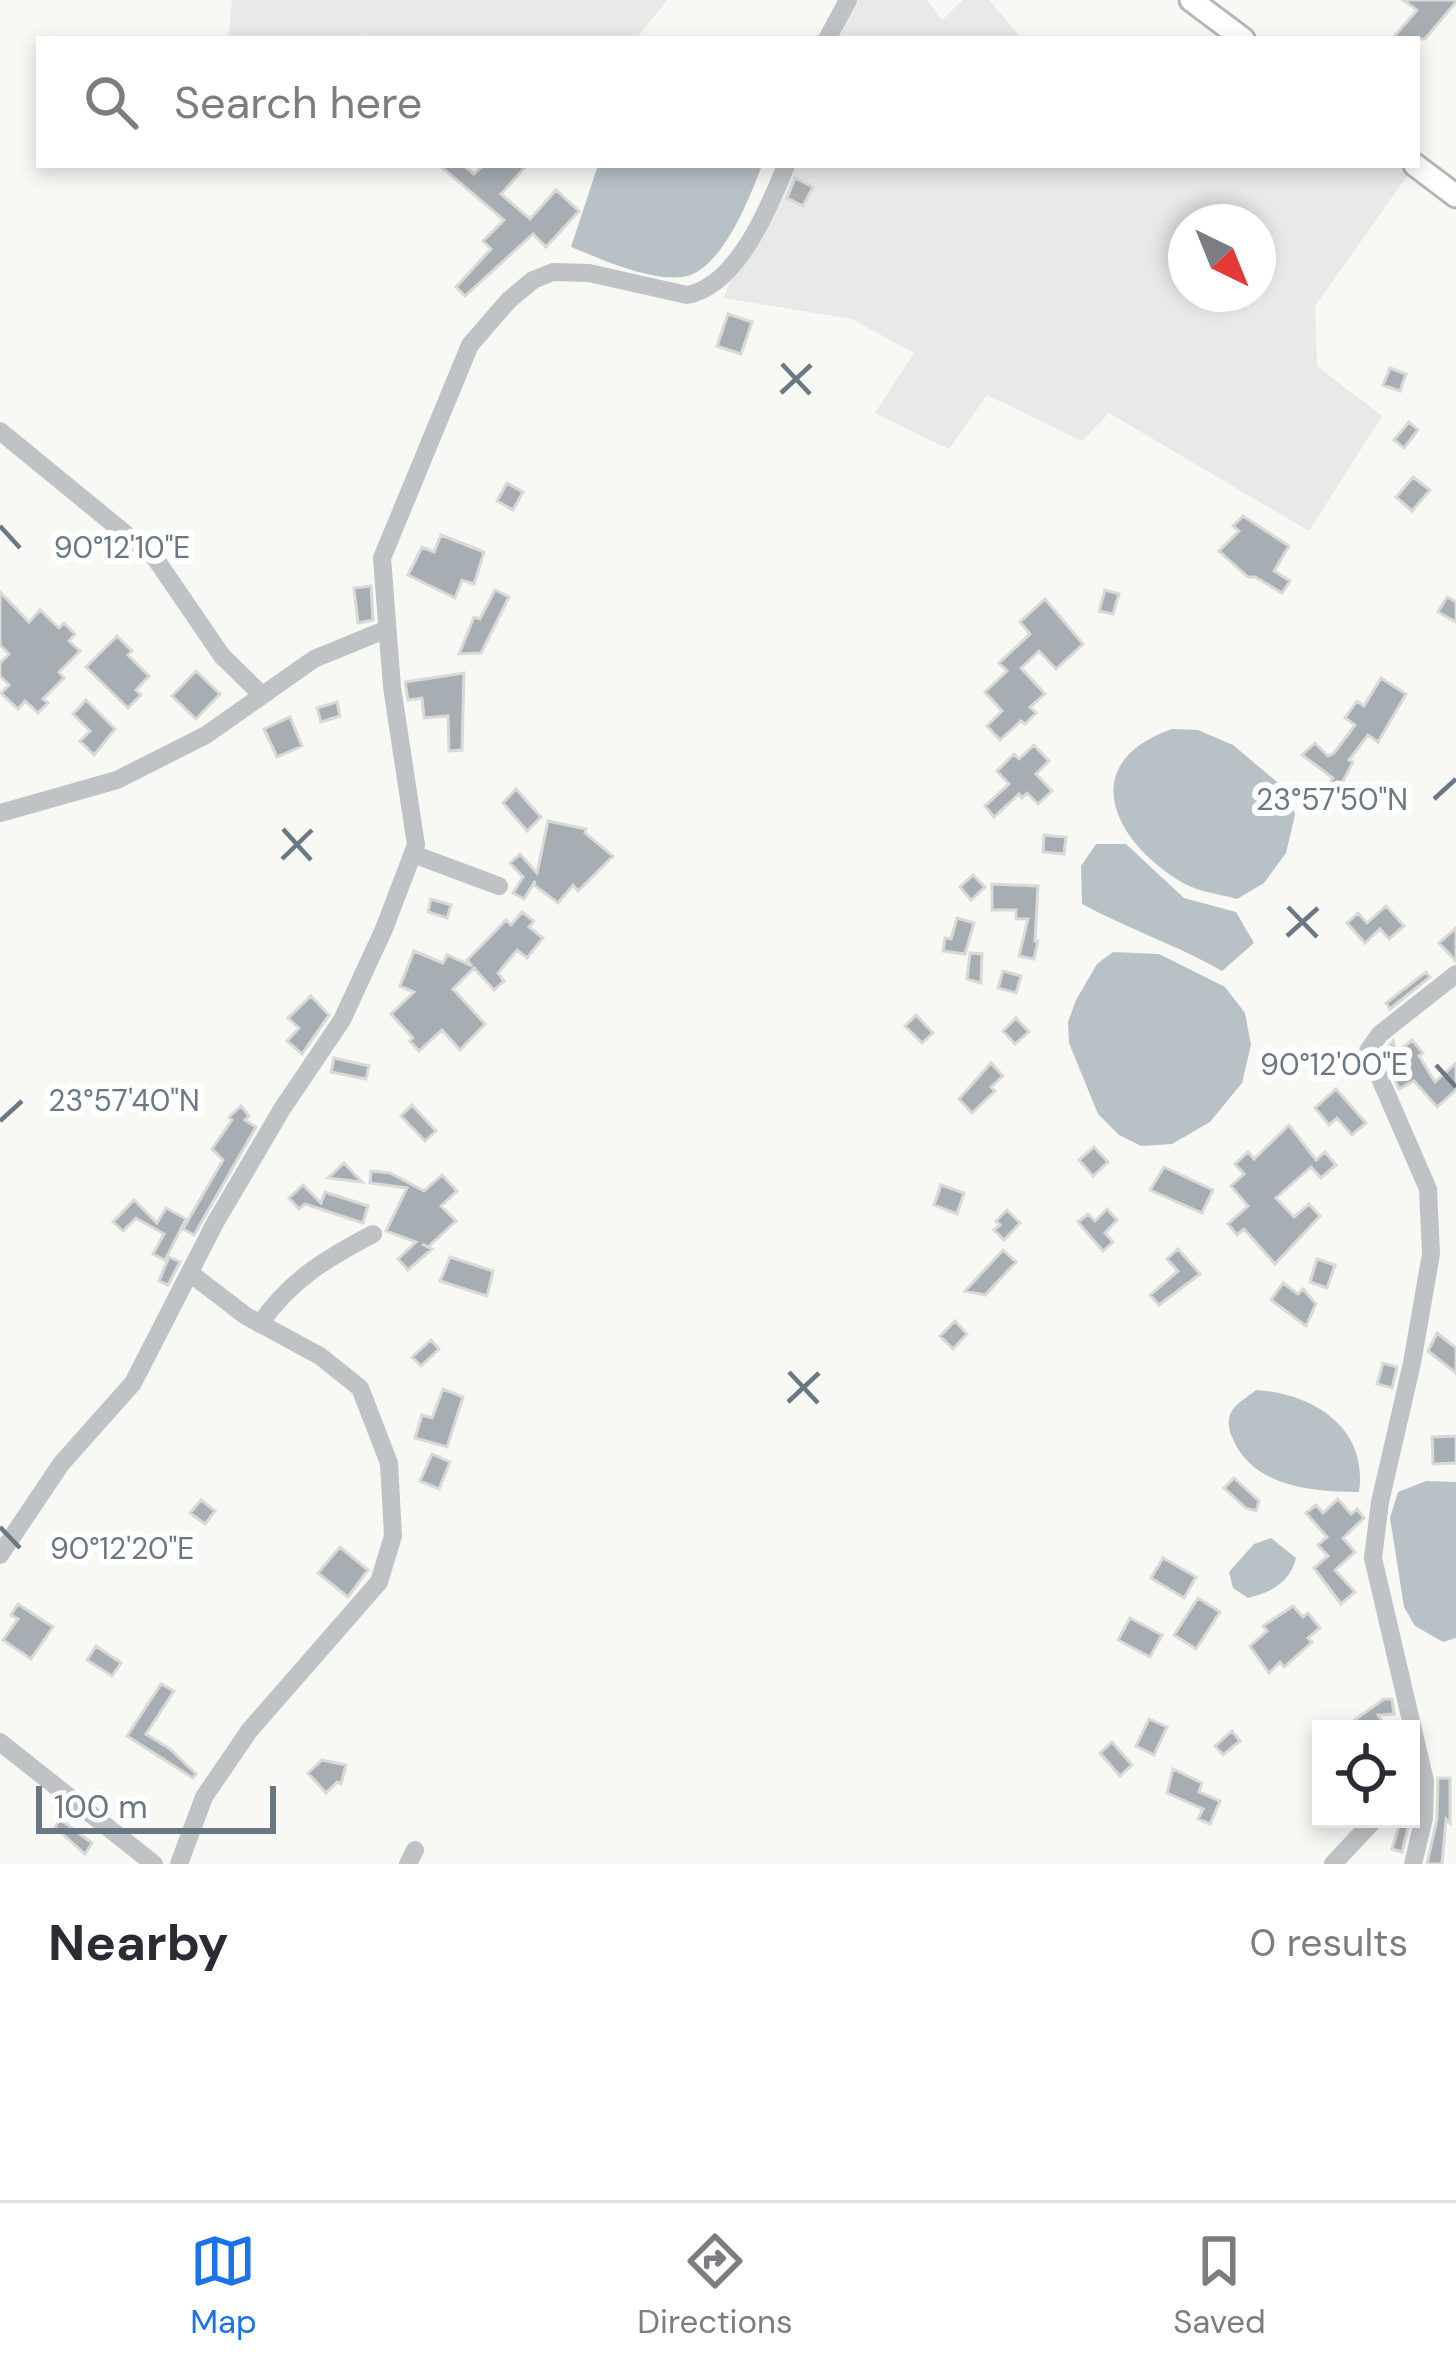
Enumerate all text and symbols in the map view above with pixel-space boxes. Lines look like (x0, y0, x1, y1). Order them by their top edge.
search box (36, 36, 1420, 168)
icon: search (78, 69, 144, 135)
text: Search here (174, 73, 422, 132)
north arrow (1168, 204, 1276, 312)
text: 90°12'10"E (54, 528, 190, 567)
text: 23°57'50"N (1256, 780, 1408, 819)
text: 90°12'00"E (1260, 1045, 1408, 1084)
text: 23°57'40"N (48, 1081, 200, 1120)
text: 90°12'20"E (50, 1529, 194, 1568)
map controls (1312, 1720, 1420, 1828)
button: locate (1312, 1720, 1420, 1828)
scale bar (36, 1780, 276, 1833)
text: 100 m (54, 1785, 148, 1828)
text: Nearby (48, 1909, 229, 1976)
text: 0 results (1250, 1917, 1408, 1968)
tab: Map (190, 2228, 257, 2343)
tab: Directions (637, 2228, 793, 2343)
tab: Saved (1173, 2228, 1266, 2343)

